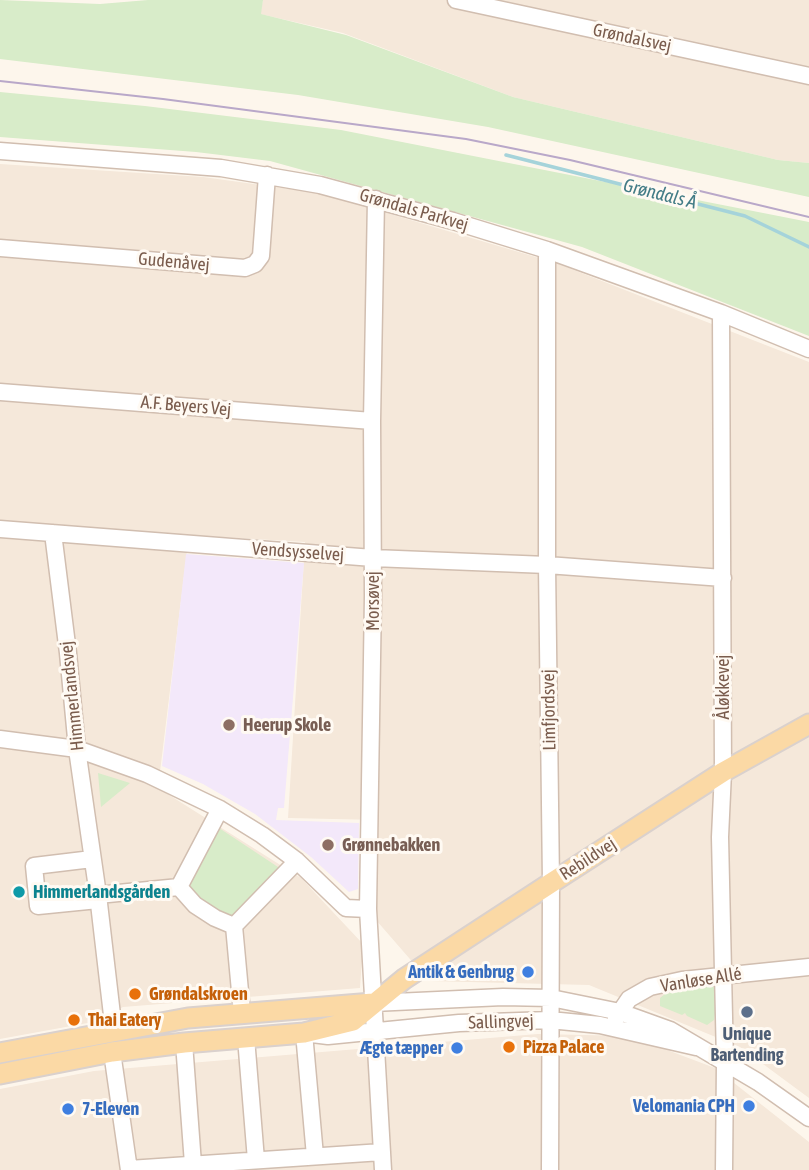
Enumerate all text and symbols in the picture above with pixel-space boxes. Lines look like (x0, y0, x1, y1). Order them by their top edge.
street label: Grøndalsvej (591, 19, 673, 57)
water label: Grøndals Å (621, 174, 699, 214)
street label: Grøndals Parkvej (357, 184, 471, 236)
street label: Gudenåvej (137, 248, 211, 276)
street label: A.F. Beyers Vej (140, 391, 232, 421)
street label: Vendsysselvej (251, 538, 345, 566)
street label: Morsøvej (362, 571, 384, 631)
street label: Himmerlandsvej (55, 640, 89, 752)
street label: Åløkkevej (712, 655, 734, 719)
street label: Limfjordsvej (537, 669, 561, 751)
place label: Heerup Skole (243, 714, 331, 736)
marker: Heerup Skole (221, 717, 237, 733)
street label: Rebildvej (556, 833, 620, 885)
place label: Grønnebakken (342, 834, 440, 856)
marker: Grønnebakken (320, 837, 336, 853)
place label: Himmerlandsgården (33, 881, 170, 903)
marker: Himmerlandsgården (11, 884, 27, 900)
place label: Antik & Genbrug (408, 961, 514, 983)
street label: Vanløse Allé (659, 963, 743, 997)
marker: Antik & Genbrug (520, 964, 536, 980)
place label: Grøndalskroen (149, 983, 248, 1005)
marker: Grøndalskroen (127, 986, 143, 1002)
marker: Unique Bartending (739, 1004, 755, 1020)
place label: Thai Eatery (88, 1009, 161, 1031)
street label: Sallingvej (468, 1010, 534, 1034)
marker: Thai Eatery (66, 1012, 82, 1028)
place label: Unique Bartending (710, 1023, 784, 1066)
place label: Pizza Palace (523, 1036, 604, 1058)
place label: Ægte tæpper (360, 1037, 443, 1059)
marker: Pizza Palace (501, 1039, 517, 1055)
marker: Ægte tæpper (449, 1040, 465, 1056)
place label: Velomania CPH (633, 1095, 735, 1117)
place label: 7-Eleven (82, 1098, 139, 1120)
marker: Velomania CPH (741, 1098, 757, 1114)
marker: 7-Eleven (60, 1101, 76, 1117)

